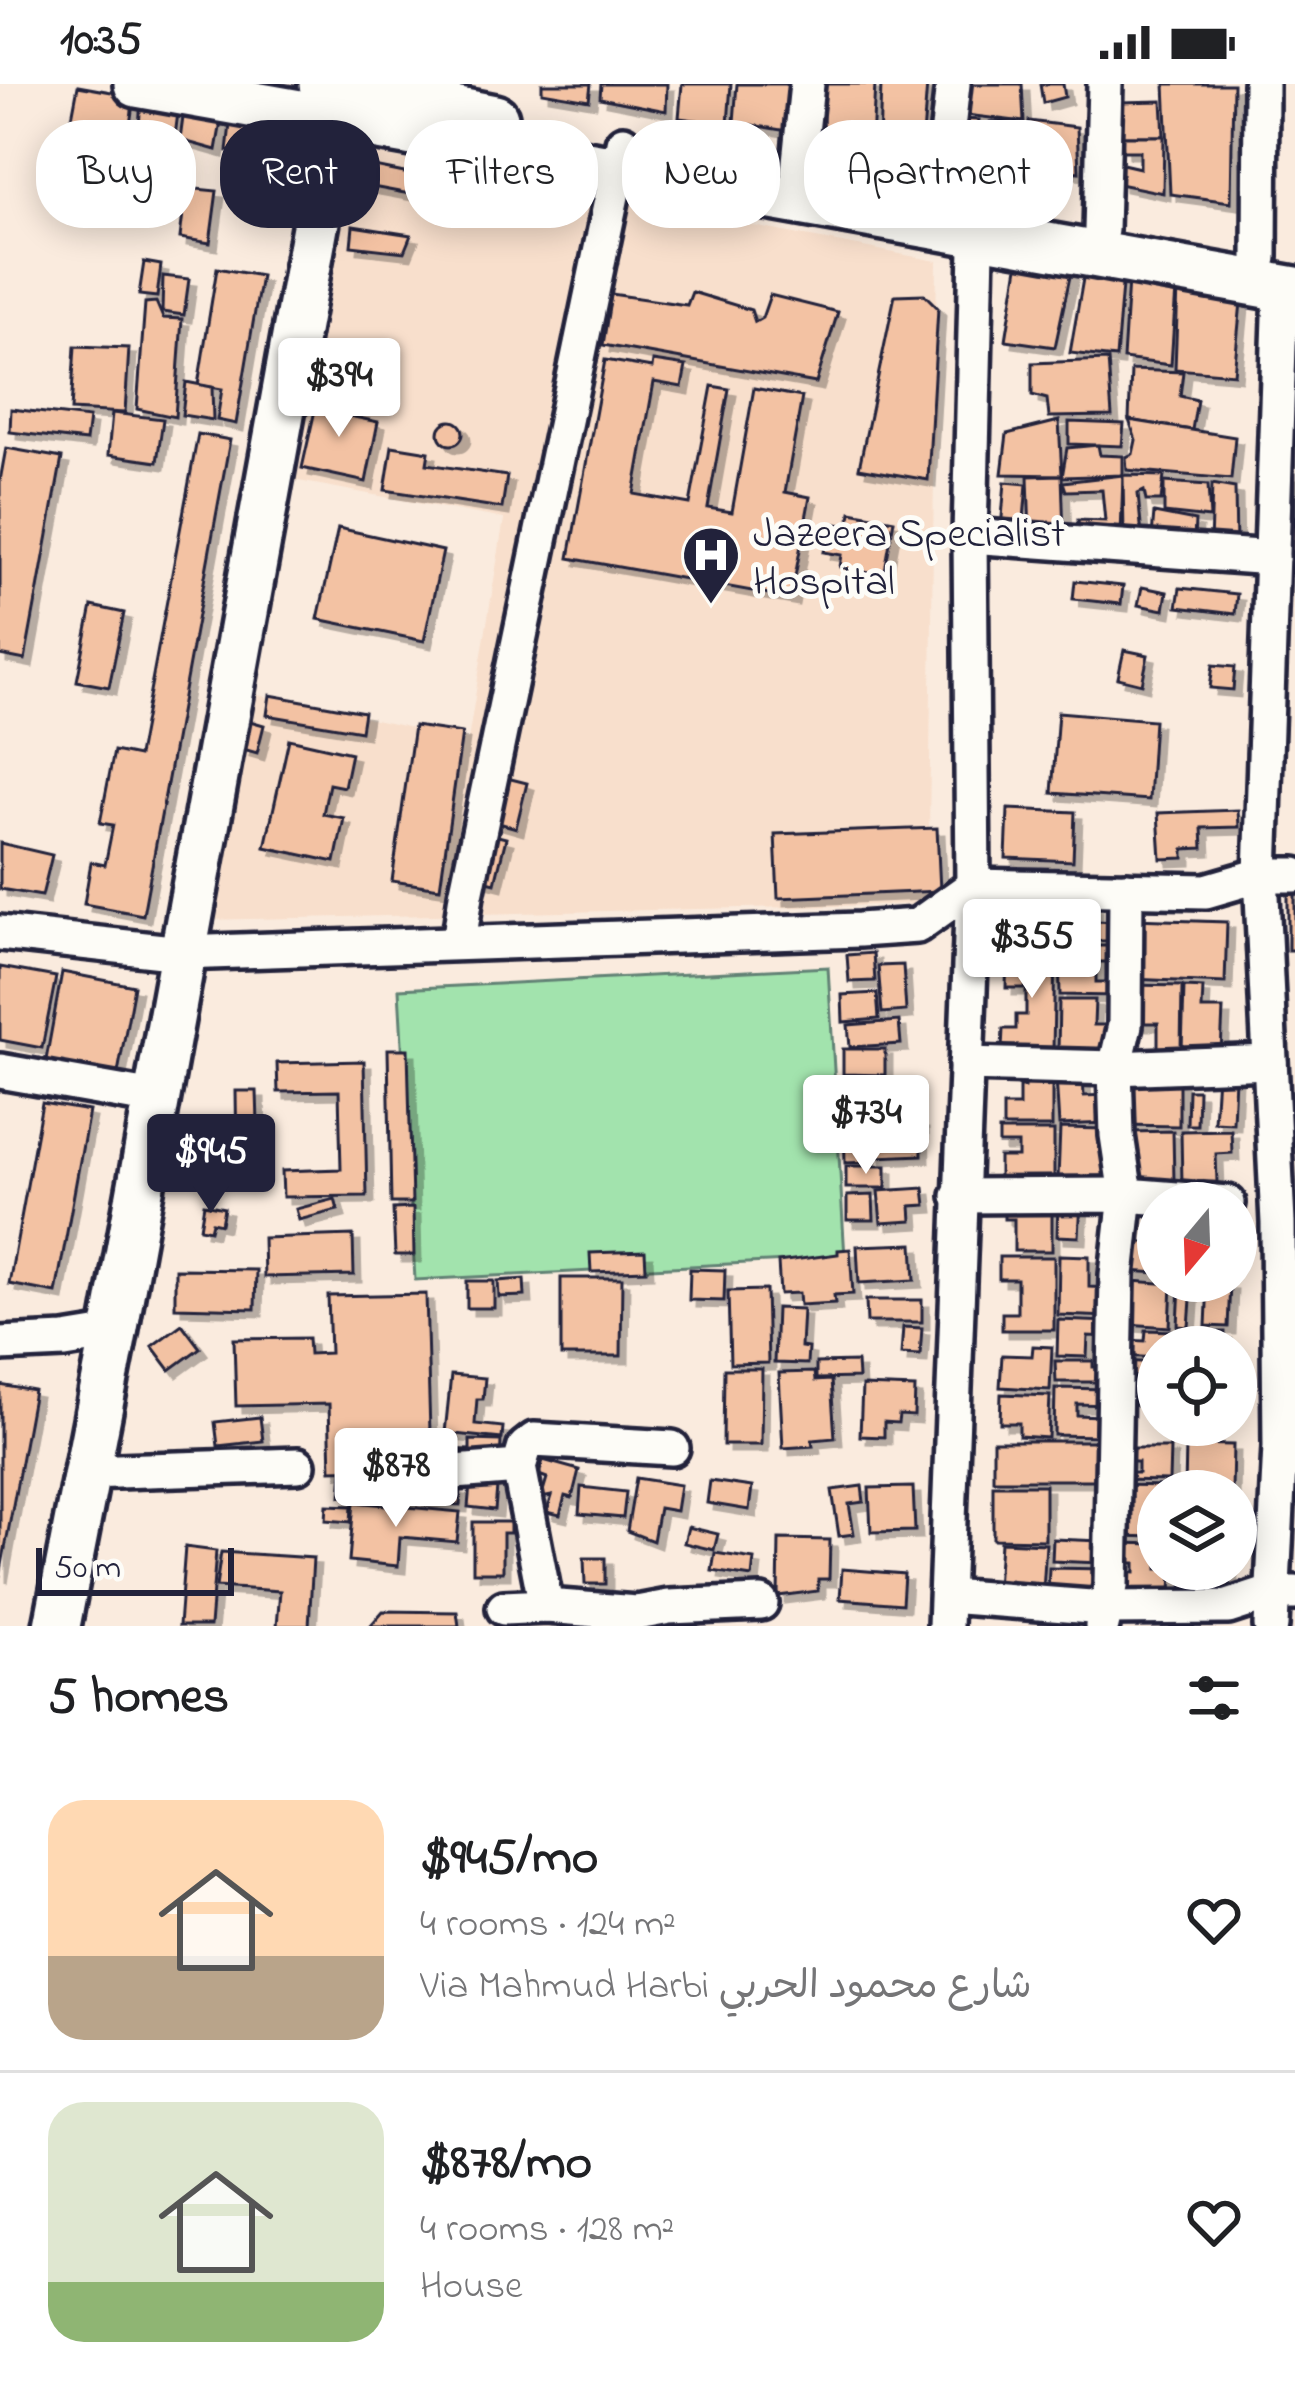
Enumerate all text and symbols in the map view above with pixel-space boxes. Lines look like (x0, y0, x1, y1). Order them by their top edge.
text: 10:35 (60, 9, 142, 75)
chip: Buy (36, 120, 196, 228)
chip: Rent (220, 120, 380, 228)
chip: Filters (404, 120, 598, 228)
chip: New (622, 120, 780, 228)
chip: Apartment (804, 120, 1073, 228)
pin: $394 (268, 338, 410, 440)
text: $394 (305, 348, 373, 405)
place label: Jazeera Specialist Hospital (753, 505, 1065, 614)
hospital icon: Jazeera Specialist Hospital (680, 524, 742, 606)
pin: $355 (961, 899, 1103, 1001)
text: $355 (990, 909, 1074, 966)
pin: $734 (795, 1075, 937, 1177)
text: $734 (830, 1085, 902, 1142)
pin: $945 (140, 1114, 282, 1216)
text: $945 (174, 1124, 248, 1181)
north arrow (1137, 1182, 1257, 1302)
map controls (1137, 1182, 1257, 1590)
button: locate (1137, 1326, 1257, 1446)
pin: $878 (325, 1428, 467, 1530)
text: $878 (362, 1438, 430, 1495)
button: layers (1137, 1470, 1257, 1590)
scale bar (36, 1542, 234, 1595)
text: 50 m (54, 1545, 121, 1593)
text: 5 homes (48, 1661, 229, 1736)
icon: filters (1181, 1665, 1247, 1731)
text: $945/mo (420, 1822, 598, 1897)
icon: home (144, 1848, 288, 1992)
icon: heart (1181, 1887, 1247, 1953)
text: 4 rooms · 124 m² (420, 1897, 676, 1954)
text: Via Mahmud Harbi شارع محمود الحربي (420, 1959, 1032, 2016)
text: $878/mo (420, 2127, 592, 2202)
icon: home (144, 2150, 288, 2294)
icon: heart (1181, 2189, 1247, 2255)
text: 4 rooms · 128 m² (420, 2202, 674, 2259)
text: House (420, 2259, 522, 2316)

